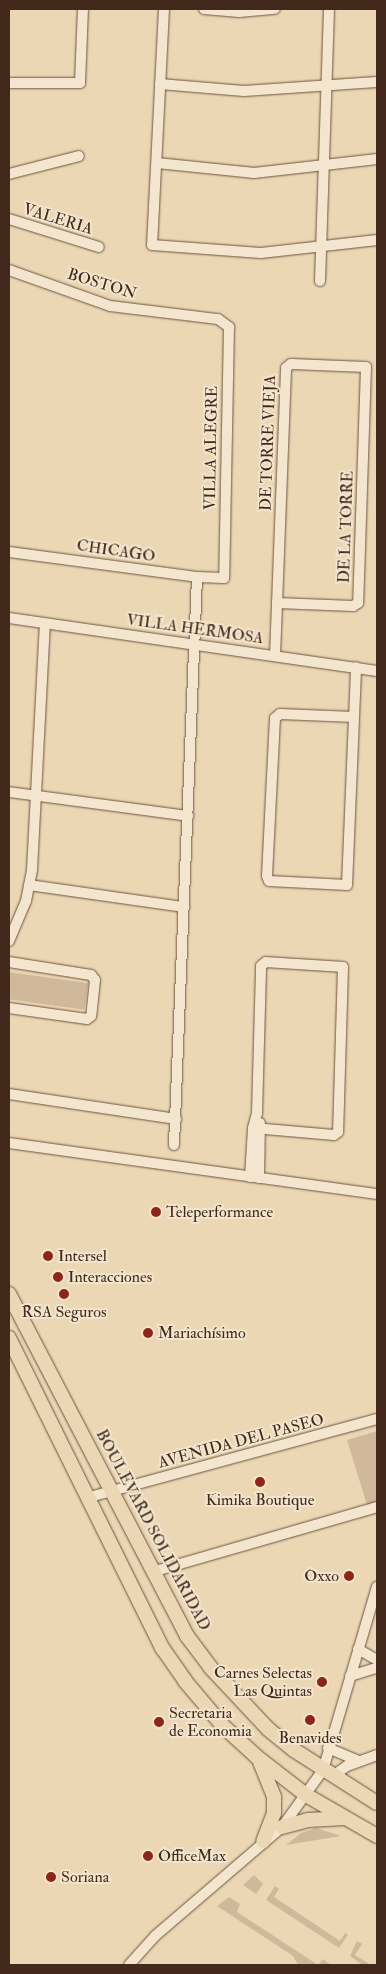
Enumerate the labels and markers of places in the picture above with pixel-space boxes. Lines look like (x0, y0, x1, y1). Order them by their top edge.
place label: Teleperformance (166, 1202, 273, 1222)
marker: Teleperformance (150, 1206, 162, 1218)
place label: Intersel (58, 1246, 107, 1266)
marker: Intersel (42, 1250, 54, 1262)
place label: Interacciones (68, 1267, 152, 1287)
marker: Interacciones (52, 1271, 64, 1283)
marker: RSA Seguros (58, 1288, 70, 1300)
place label: RSA Seguros (22, 1302, 106, 1322)
place label: Mariachísimo (158, 1323, 246, 1343)
marker: Mariachísimo (142, 1327, 154, 1339)
marker: Kimika Boutique (254, 1476, 266, 1488)
place label: Kimika Boutique (206, 1490, 314, 1510)
place label: Oxxo (304, 1566, 339, 1586)
marker: Oxxo (343, 1570, 355, 1582)
place label: Carnes Selectas Las Quintas (214, 1663, 312, 1701)
marker: Carnes Selectas Las Quintas (316, 1676, 328, 1688)
place label: Secretaria de Economia (169, 1703, 252, 1741)
marker: Benavides (304, 1714, 316, 1726)
marker: Secretaria de Economia (153, 1716, 165, 1728)
place label: Benavides (279, 1728, 341, 1748)
place label: OfficeMax (158, 1846, 226, 1866)
marker: OfficeMax (142, 1850, 154, 1862)
place label: Soriana (61, 1867, 109, 1887)
marker: Soriana (45, 1871, 57, 1883)

